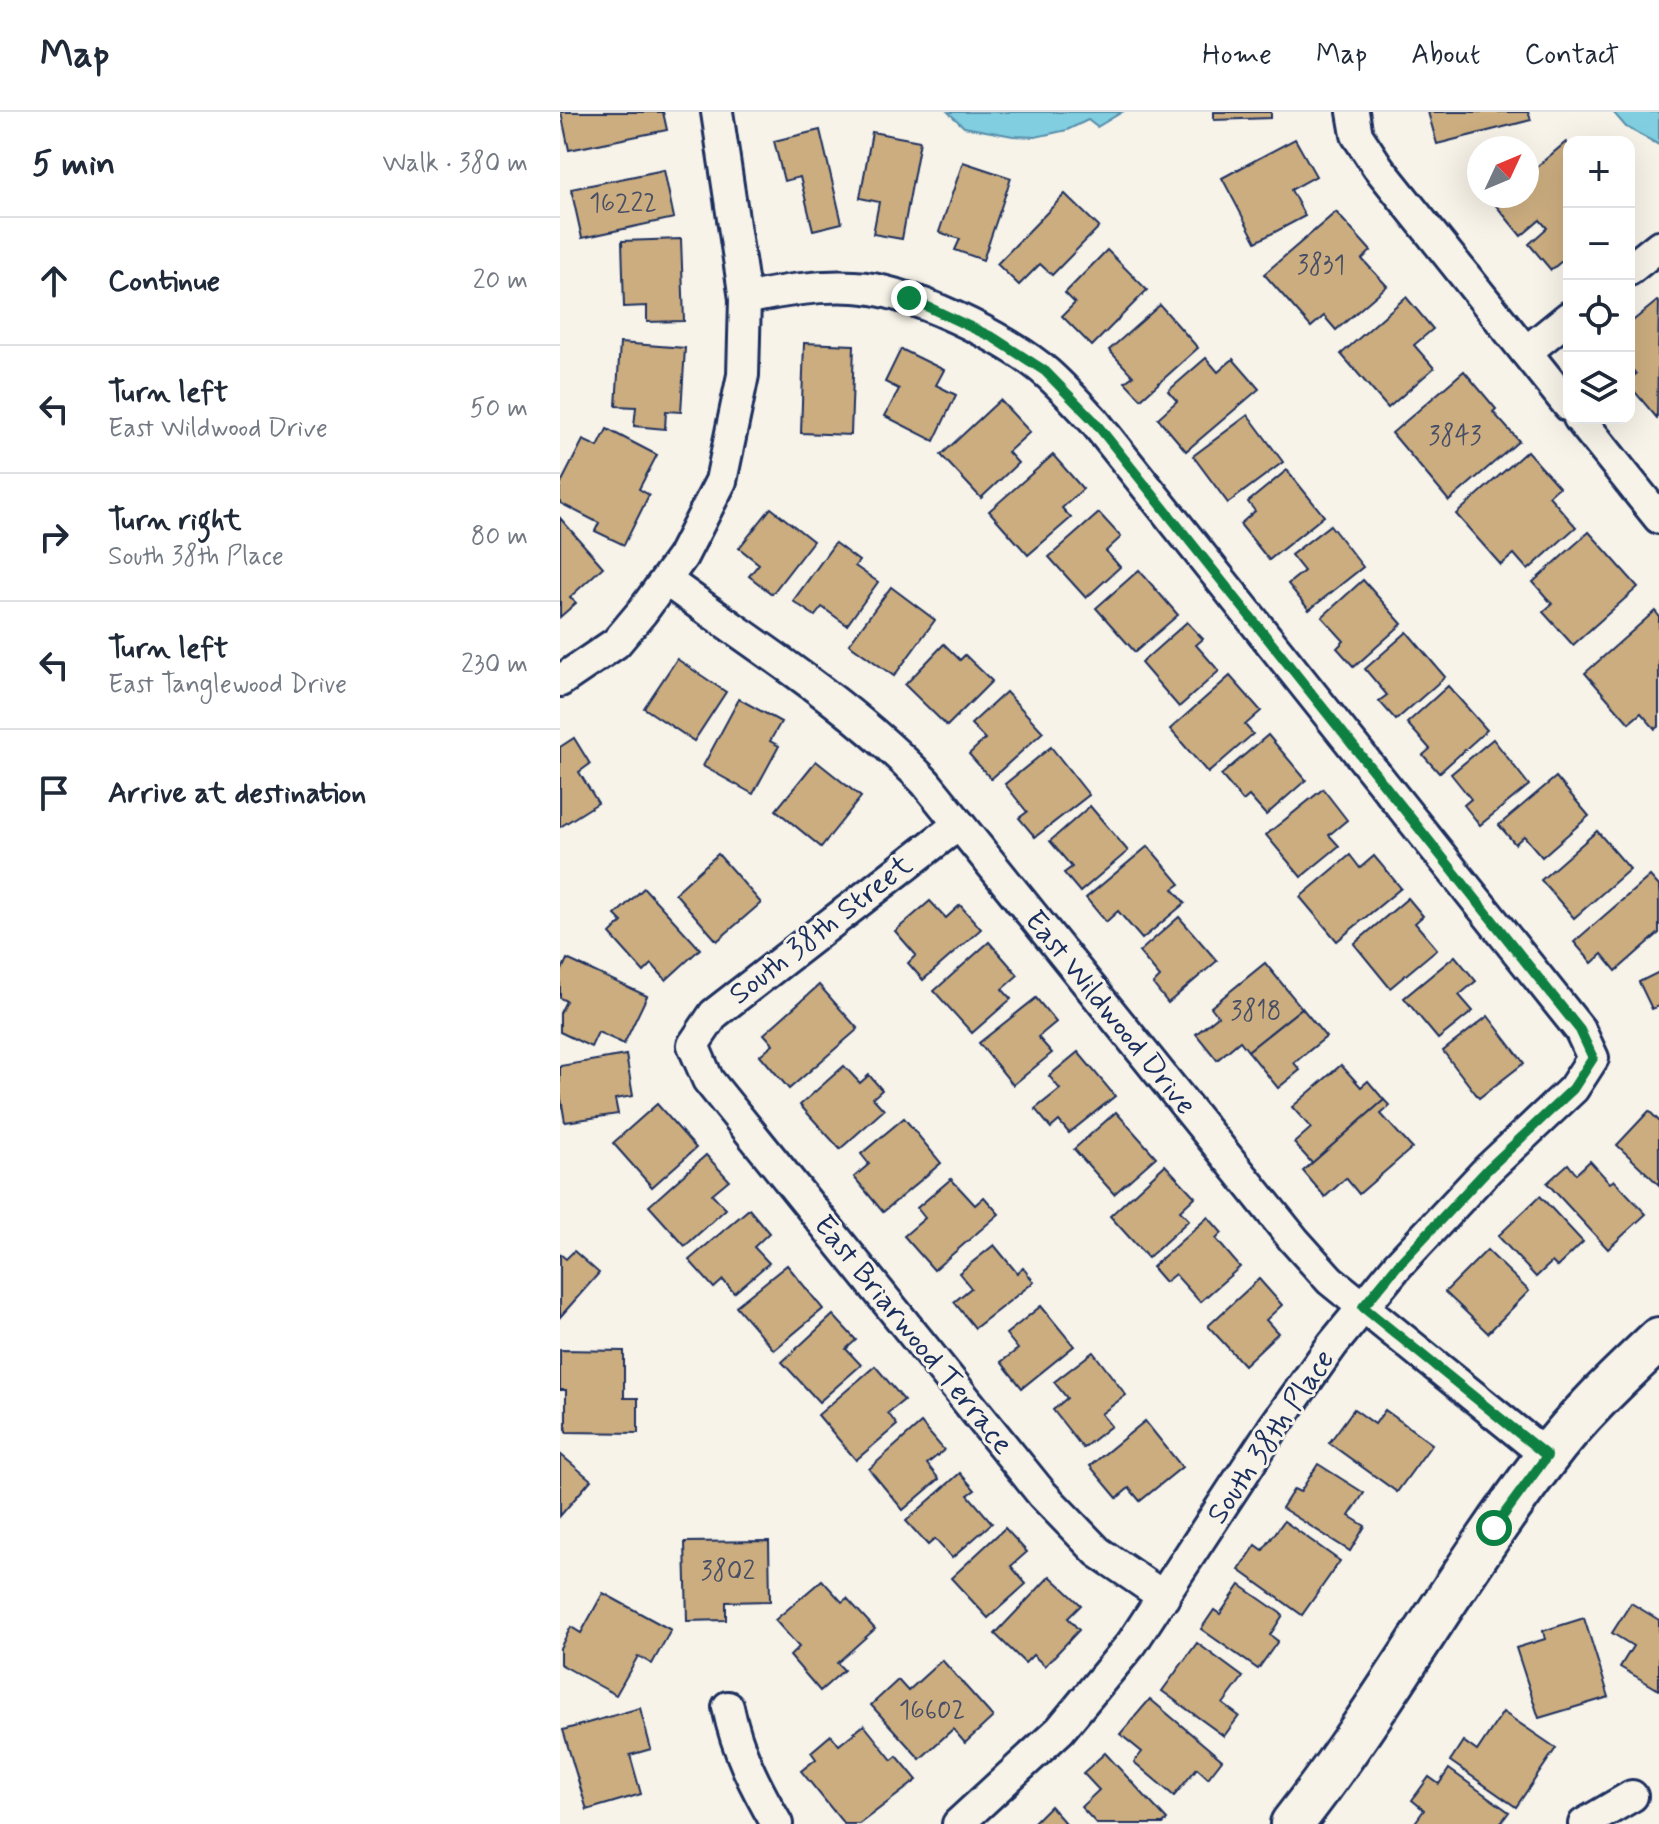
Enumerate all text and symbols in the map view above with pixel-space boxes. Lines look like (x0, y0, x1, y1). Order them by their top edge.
text: Map (40, 31, 110, 80)
text: Home (1202, 37, 1272, 74)
text: Map (1316, 37, 1367, 74)
text: About (1411, 37, 1480, 74)
text: Contact (1524, 37, 1619, 74)
north arrow (1467, 136, 1539, 208)
map controls (1563, 136, 1635, 424)
button: + (1563, 136, 1635, 208)
text: 5 min (32, 142, 115, 187)
text: Walk · 380 m (382, 147, 528, 181)
house number: 16222 (589, 187, 657, 221)
button: − (1563, 208, 1635, 280)
house number: 3831 (1297, 249, 1345, 283)
icon: ahead (32, 259, 76, 303)
text: Continue (108, 262, 220, 301)
text: 20 m (473, 264, 528, 298)
route end (891, 280, 927, 316)
button: locate (1563, 280, 1635, 352)
button: layers (1563, 352, 1635, 424)
text: Turn left (108, 373, 228, 412)
icon: left (32, 387, 76, 431)
text: 50 m (470, 392, 528, 426)
text: East Wildwood Drive (108, 412, 328, 446)
house number: 3843 (1428, 420, 1482, 454)
text: Turn right (108, 501, 241, 540)
icon: right (32, 515, 76, 559)
text: 80 m (471, 520, 528, 554)
text: South 38th Place (108, 540, 284, 574)
text: Turn left (108, 629, 228, 668)
icon: left (32, 643, 76, 687)
text: 230 m (461, 648, 528, 682)
text: East Tanglewood Drive (108, 668, 347, 702)
icon: arrive (32, 771, 76, 815)
text: Arrive at destination (108, 774, 366, 813)
street label: South 38th Street (721, 846, 921, 1014)
street label: East Wildwood Drive (1015, 902, 1205, 1124)
house number: 3818 (1231, 995, 1281, 1029)
street label: East Briarwood Terrace (804, 1207, 1022, 1463)
street label: South 38th Place (1198, 1342, 1344, 1532)
route start (1476, 1510, 1512, 1546)
house number: 3802 (701, 1555, 755, 1589)
house number: 16602 (899, 1694, 965, 1728)

